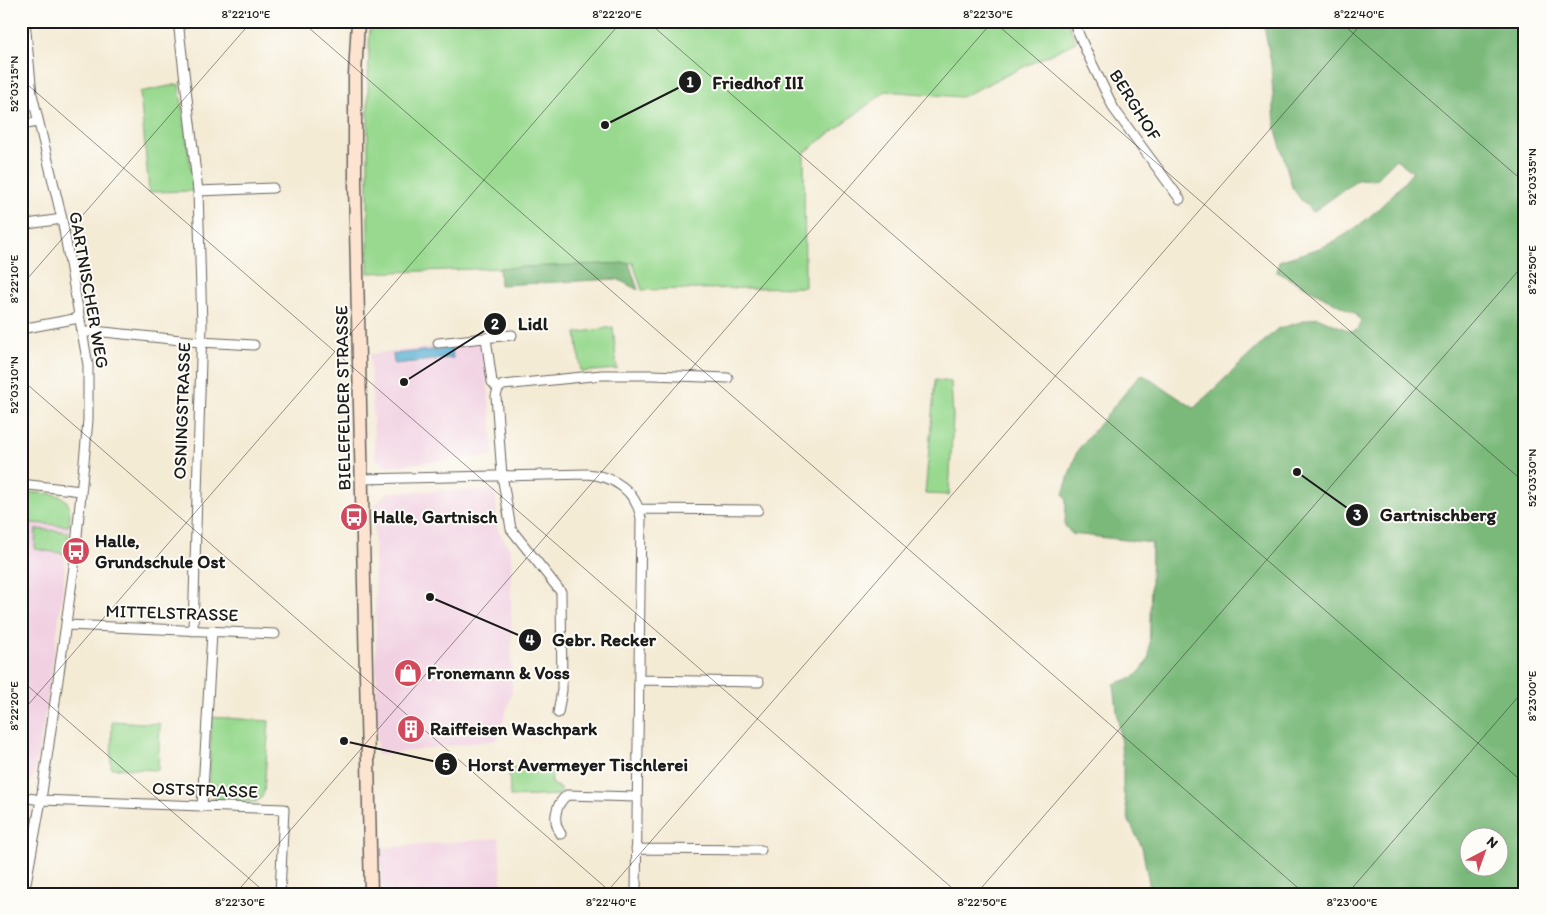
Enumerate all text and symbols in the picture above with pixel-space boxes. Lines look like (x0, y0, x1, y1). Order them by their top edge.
text: 8°22'10"E (222, 7, 271, 21)
text: 8°22'20"E (592, 7, 642, 21)
text: 8°22'30"E (963, 7, 1013, 21)
text: 8°22'40"E (1334, 7, 1385, 21)
text: 52°03'15"N (7, 56, 21, 112)
callout: Friedhof III (677, 65, 814, 99)
street label: BERGHOF (1104, 65, 1166, 145)
text: Friedhof III (712, 71, 804, 94)
text: 1 (687, 73, 694, 91)
text: 52°03'35"N (1525, 148, 1539, 206)
street label: GARTNISCHER WEG (64, 210, 114, 370)
text: 8°22'50"E (1525, 245, 1539, 295)
text: 8°22'10"E (7, 254, 21, 303)
street label: BIELEFELDER STRASSE (330, 305, 356, 491)
callout: Lidl (483, 307, 558, 341)
text: Lidl (518, 312, 549, 335)
text: 2 (491, 315, 499, 333)
street label: OSNINGSTRASSE (169, 342, 195, 480)
text: 52°03'10"N (7, 356, 21, 414)
text: 52°03'30"N (1525, 449, 1539, 507)
callout: Gartnischberg (1345, 498, 1506, 532)
bus stop icon: Halle, Gartnisch (339, 502, 369, 532)
text: Gartnischberg (1380, 503, 1497, 526)
place label: Halle, Gartnisch (373, 506, 498, 528)
text: 3 (1353, 506, 1361, 524)
place label: Halle, Grundschule Ost (95, 530, 225, 573)
bus stop icon: Halle, Grundschule Ost (61, 536, 91, 566)
street label: MITTELSTRASSE (105, 600, 239, 626)
callout: Gebr. Recker (517, 623, 666, 657)
text: Gebr. Recker (552, 628, 657, 651)
text: 4 (525, 631, 535, 649)
shop icon: Fronemann & Voss (393, 658, 423, 688)
place label: Fronemann & Voss (427, 662, 570, 684)
text: 8°23'00"E (1525, 670, 1539, 722)
text: 8°22'20"E (7, 681, 21, 731)
building icon: Raiffeisen Waschpark (396, 714, 426, 744)
place label: Raiffeisen Waschpark (430, 718, 598, 740)
callout: Horst Avermeyer Tischlerei (433, 747, 698, 781)
text: Horst Avermeyer Tischlerei (468, 753, 688, 776)
text: 5 (442, 756, 450, 774)
street label: OSTSTRASSE (151, 777, 259, 803)
north arrow (1458, 828, 1508, 878)
text: N (1483, 833, 1501, 852)
text: 8°22'30"E (215, 895, 265, 909)
text: 8°22'40"E (586, 895, 637, 909)
text: 8°22'50"E (957, 895, 1007, 909)
text: 8°23'00"E (1327, 895, 1378, 909)

